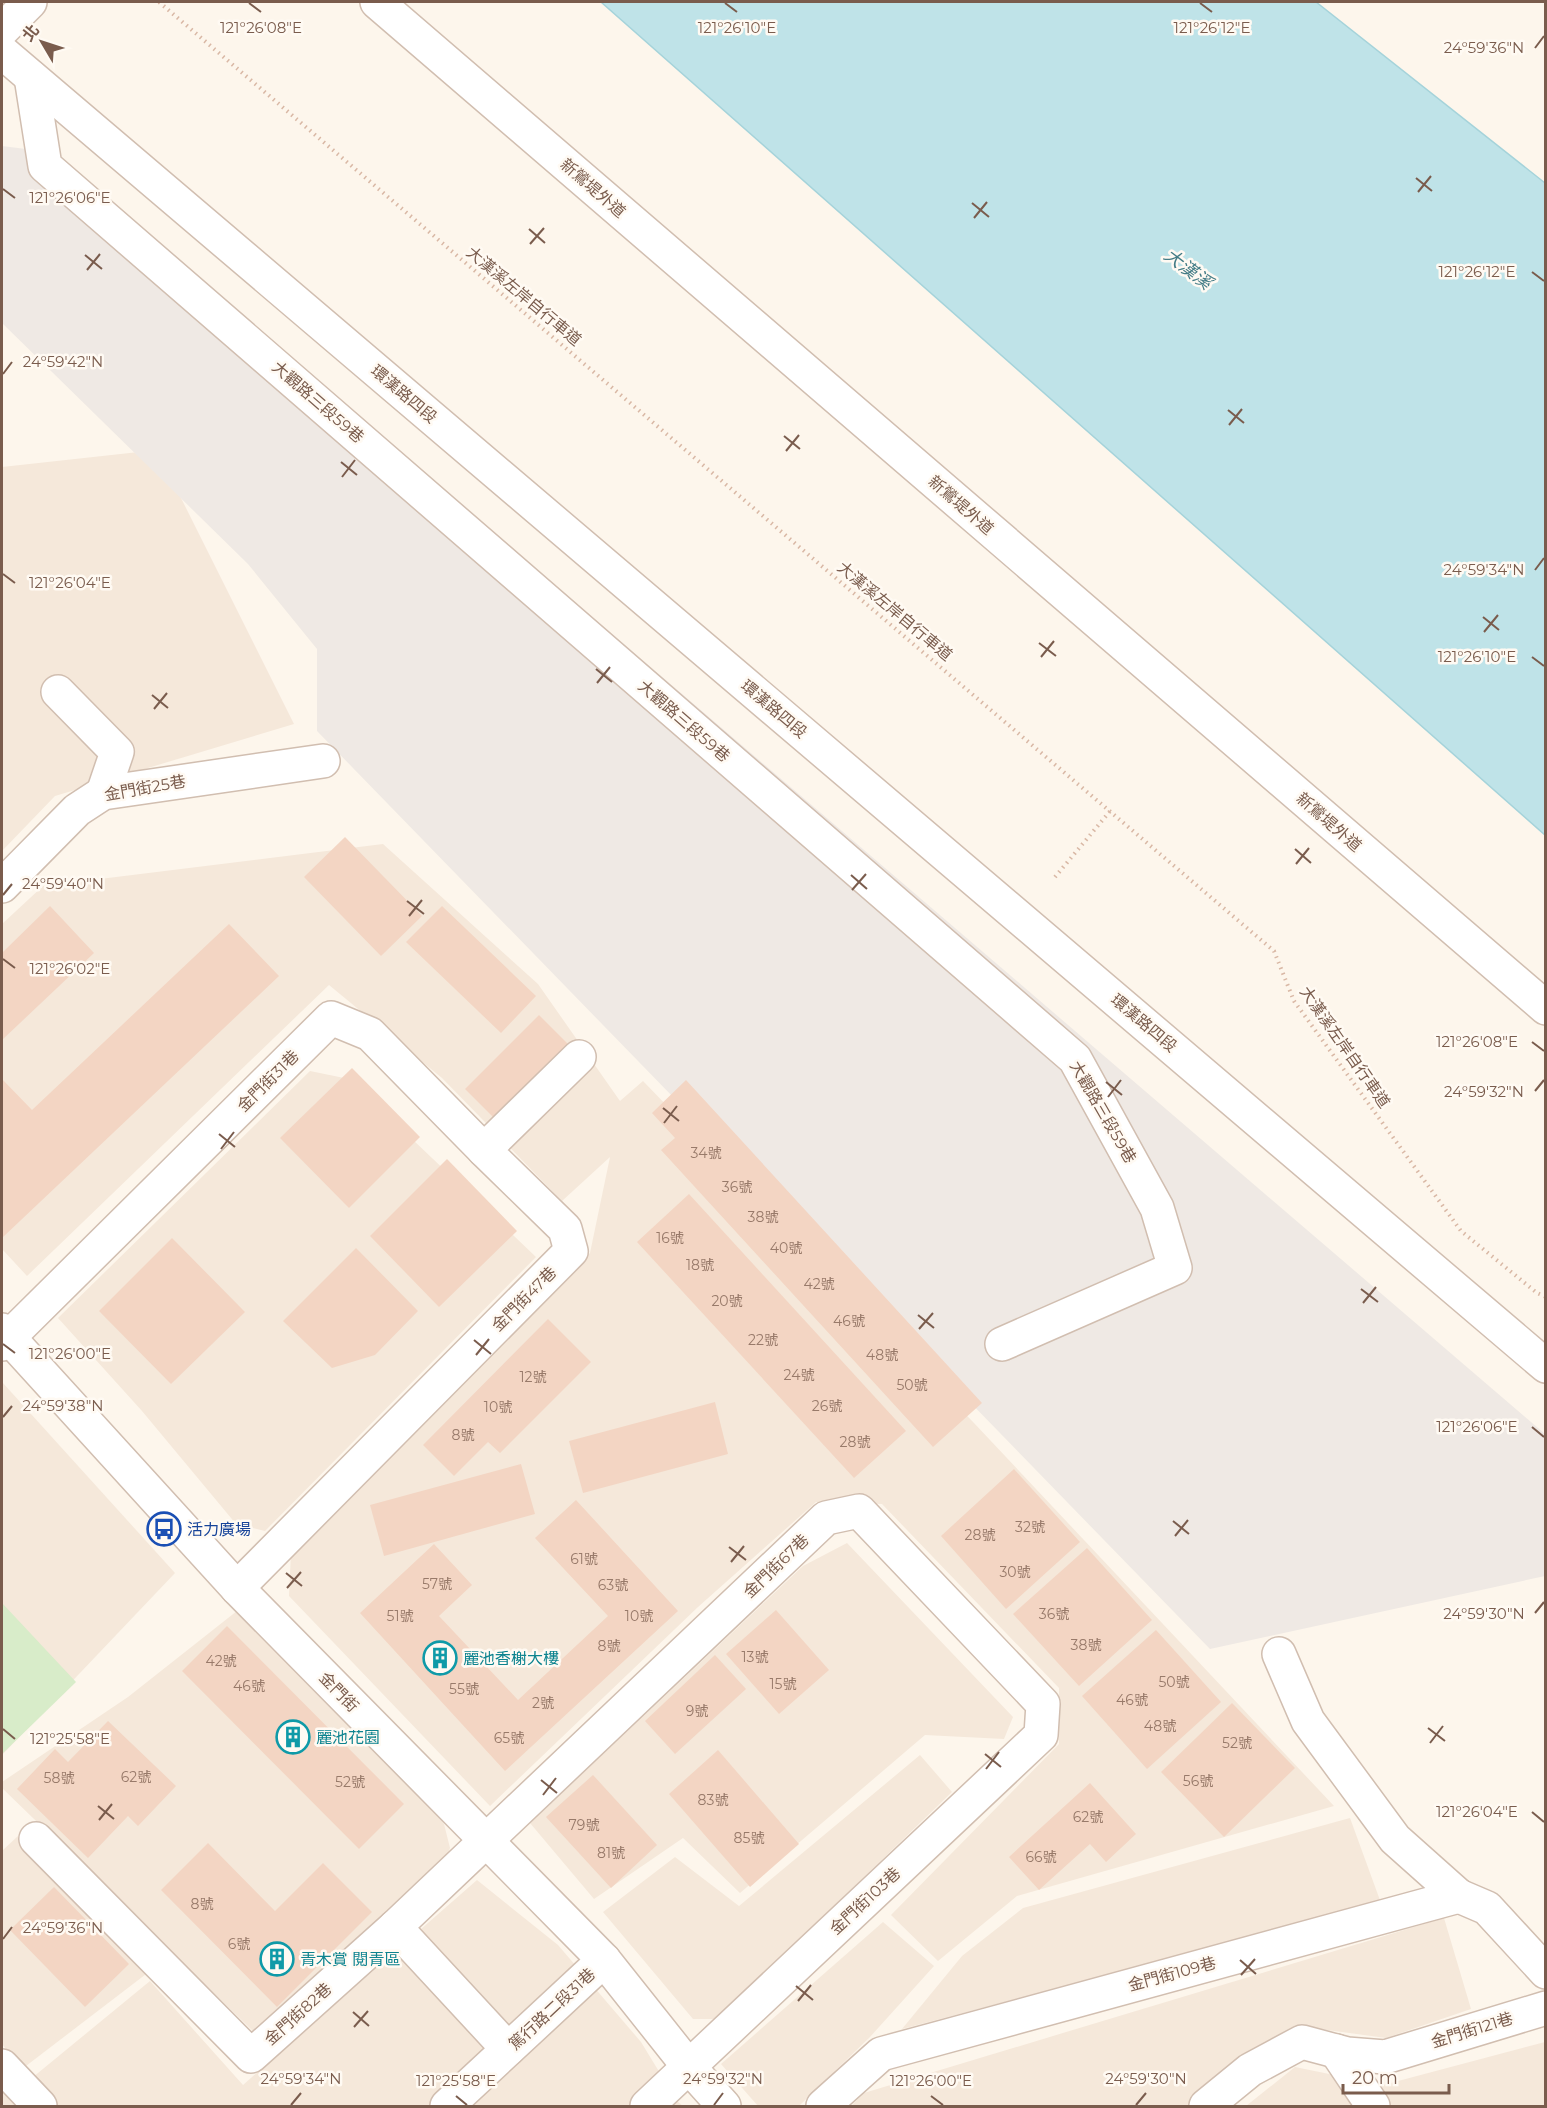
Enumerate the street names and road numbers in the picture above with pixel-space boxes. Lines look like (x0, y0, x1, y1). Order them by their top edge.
street label: 新鶯堤外道 (557, 155, 629, 221)
street label: 大漢溪左岸自行車道 (463, 242, 585, 350)
street label: 大觀路三段59巷 (268, 357, 368, 447)
street label: 環漢路四段 (367, 361, 441, 427)
street label: 新鶯堤外道 (925, 472, 997, 538)
street label: 大漢溪左岸自行車道 (834, 557, 956, 665)
street label: 大觀路三段59巷 (634, 676, 734, 766)
street label: 環漢路四段 (737, 676, 811, 742)
street label: 金門街25巷 (103, 772, 187, 804)
street label: 新鶯堤外道 (1293, 789, 1365, 855)
street label: 大漢溪左岸自行車道 (1296, 983, 1394, 1111)
street label: 環漢路四段 (1107, 990, 1181, 1056)
street label: 金門街31巷 (233, 1046, 303, 1116)
street label: 大觀路三段59巷 (1066, 1058, 1140, 1166)
street label: 金門街47巷 (488, 1263, 560, 1335)
street label: 金門街67巷 (740, 1530, 812, 1602)
street label: 金門街 (315, 1668, 363, 1716)
street label: 金門街103巷 (826, 1864, 904, 1938)
street label: 金門街109巷 (1126, 1953, 1218, 1995)
street label: 篤行路二段31巷 (505, 1964, 599, 2054)
street label: 金門街82巷 (261, 1979, 335, 2049)
street label: 金門街121巷 (1429, 2009, 1515, 2051)

